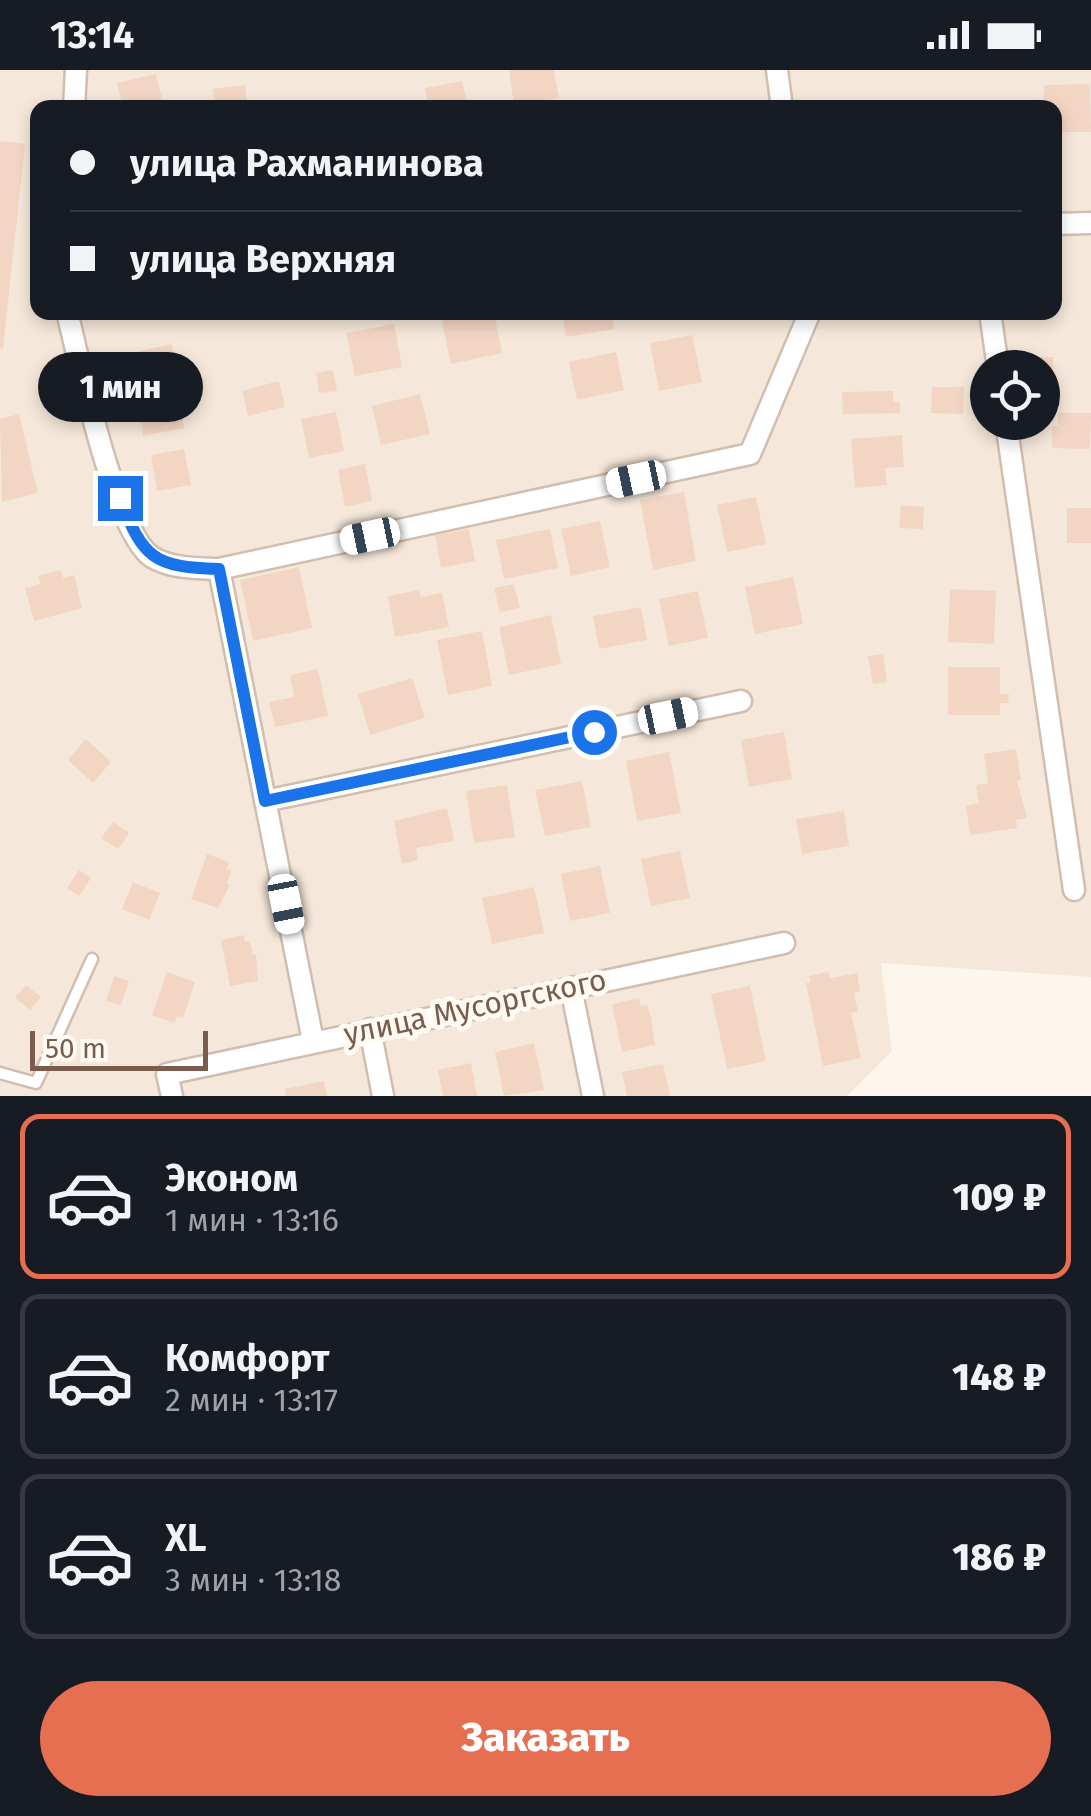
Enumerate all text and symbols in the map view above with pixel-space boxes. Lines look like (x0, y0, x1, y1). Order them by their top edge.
text: 13:14 (50, 12, 134, 58)
text: улица Рахманинова (130, 140, 484, 186)
text: улица Верхняя (130, 236, 396, 282)
map controls (970, 350, 1060, 440)
button: locate (970, 350, 1060, 440)
callout: 1 мин (38, 353, 202, 423)
text: 1 мин (80, 368, 161, 406)
car (604, 458, 668, 500)
route end (98, 476, 143, 521)
car (338, 515, 402, 557)
car (636, 695, 700, 737)
route start (572, 710, 617, 755)
car (266, 872, 306, 936)
street label: улица Мусоргского (340, 962, 610, 1052)
scale bar (30, 1026, 208, 1070)
text: 50 m (45, 1032, 106, 1065)
icon: car (45, 1152, 135, 1242)
text: Эконом (165, 1155, 298, 1201)
text: 109 ₽ (952, 1174, 1046, 1220)
text: 1 мин · 13:16 (165, 1201, 339, 1239)
icon: car (45, 1332, 135, 1422)
text: Комфорт (165, 1335, 329, 1381)
text: 148 ₽ (952, 1354, 1046, 1400)
text: 2 мин · 13:17 (165, 1381, 338, 1419)
icon: car (45, 1512, 135, 1602)
text: XL (165, 1515, 207, 1561)
text: 186 ₽ (952, 1534, 1046, 1580)
text: 3 мин · 13:18 (165, 1561, 341, 1599)
button: Заказать (40, 1681, 1051, 1796)

